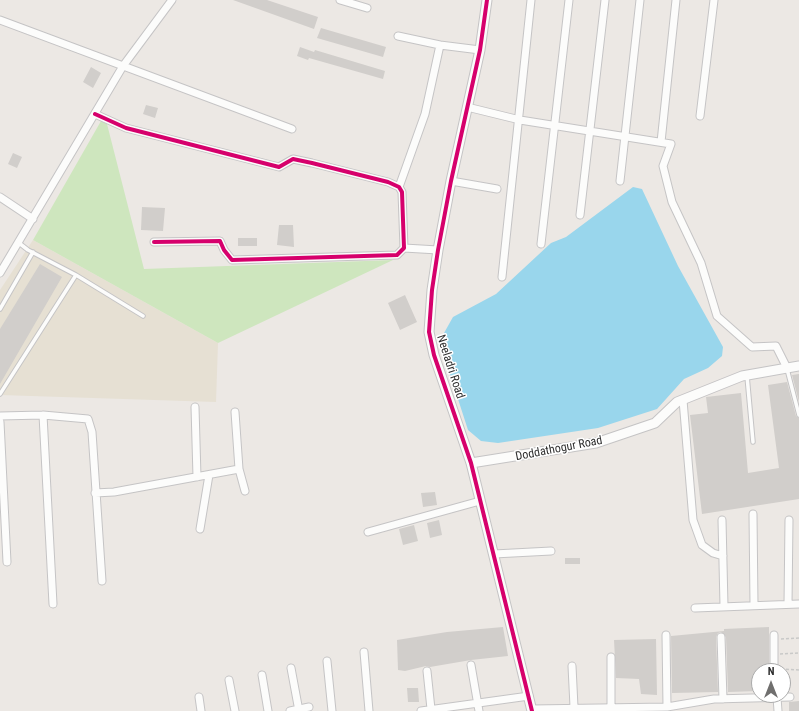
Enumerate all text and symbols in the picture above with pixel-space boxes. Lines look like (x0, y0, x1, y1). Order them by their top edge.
street label: Neeladri Road (433, 333, 467, 401)
street label: Doddathogur Road (514, 434, 604, 464)
north arrow (751, 663, 791, 703)
text: N (768, 665, 774, 678)

